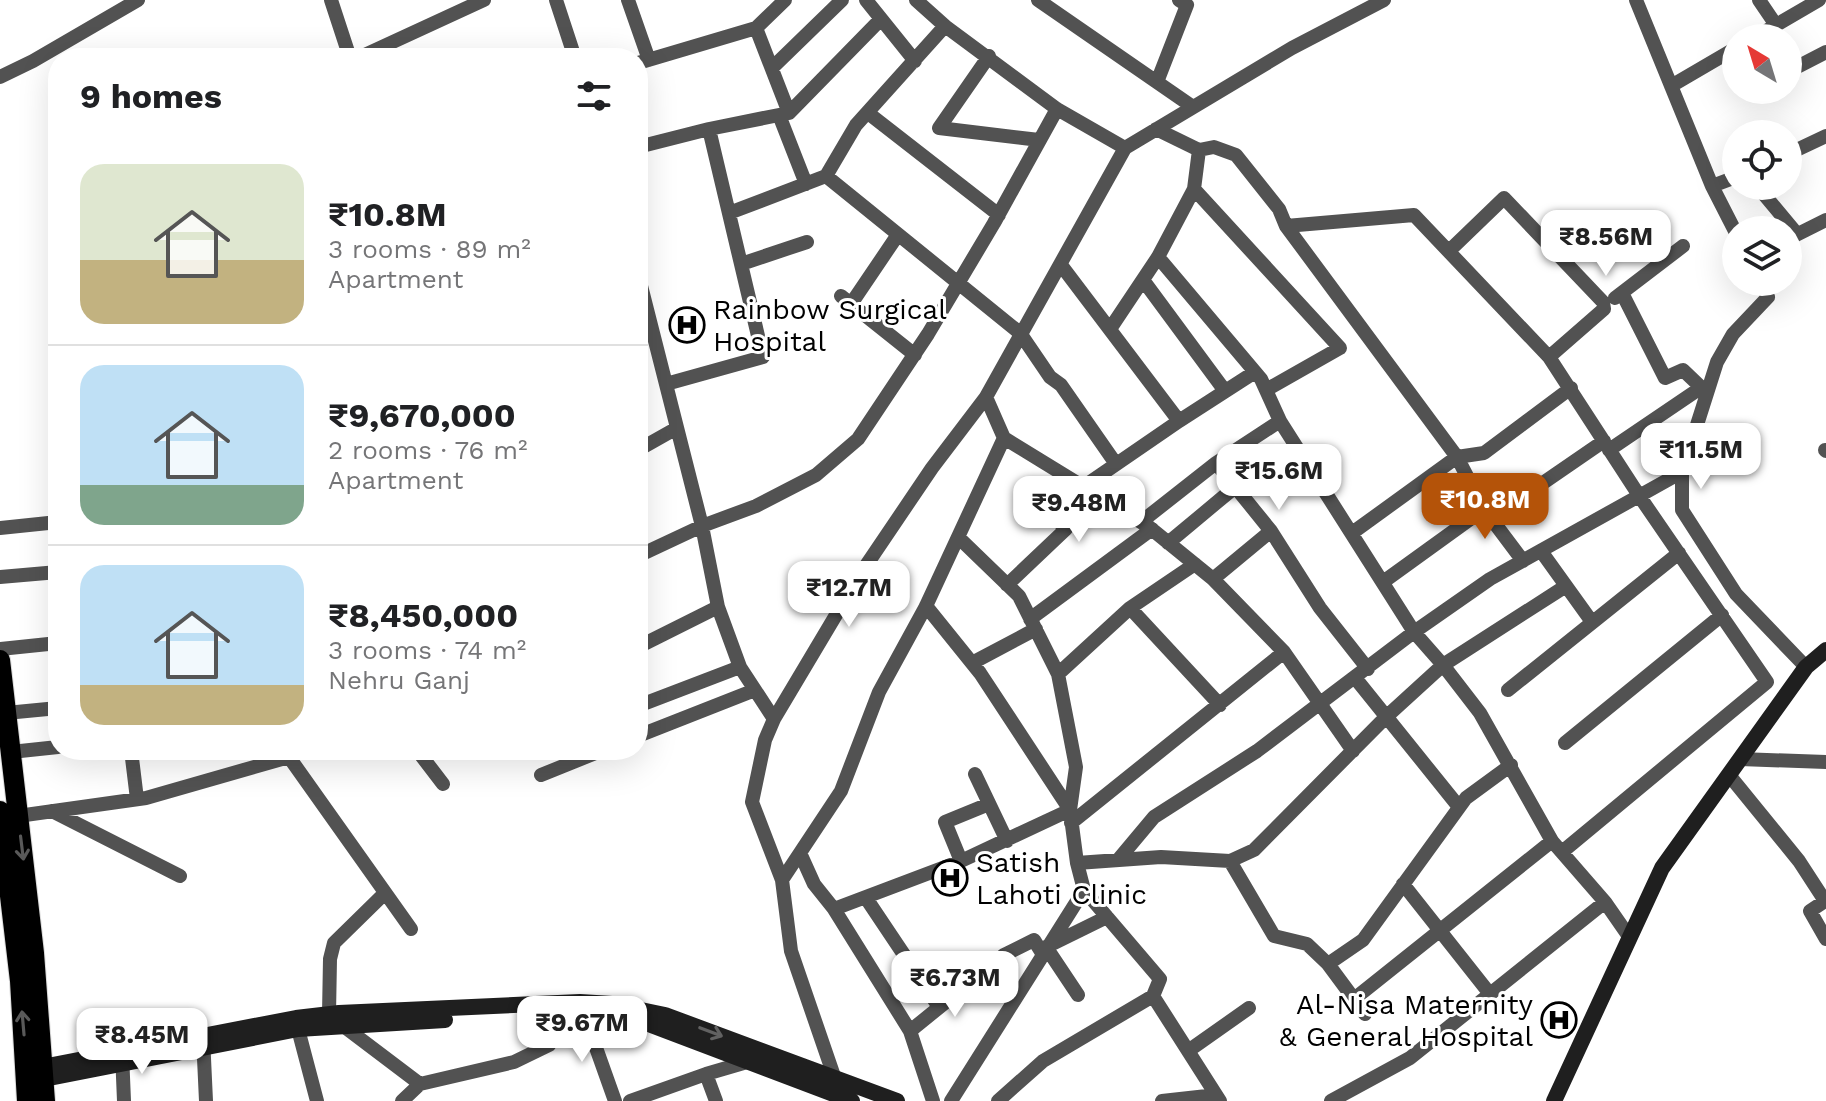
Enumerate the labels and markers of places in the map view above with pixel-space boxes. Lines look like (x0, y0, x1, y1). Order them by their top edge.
pin: ₹8.56M (1541, 210, 1671, 278)
place label: Rainbow Surgical Hospital (713, 293, 947, 358)
hospital icon: Rainbow Surgical Hospital (668, 306, 706, 344)
pin: ₹11.5M (1636, 423, 1766, 491)
pin: ₹15.6M (1214, 444, 1344, 512)
pin: ₹10.8M (1420, 473, 1550, 541)
pin: ₹9.48M (1014, 476, 1144, 544)
pin: ₹12.7M (784, 561, 914, 629)
place label: Satish Lahoti Clinic (976, 846, 1147, 911)
hospital icon: Satish Lahoti Clinic (931, 859, 969, 897)
pin: ₹6.73M (890, 951, 1020, 1019)
place label: Al-Nisa Maternity & General Hospital (1279, 988, 1534, 1053)
pin: ₹9.67M (517, 996, 647, 1064)
hospital icon: Al-Nisa Maternity & General Hospital (1540, 1001, 1578, 1039)
pin: ₹8.45M (77, 1008, 207, 1076)

